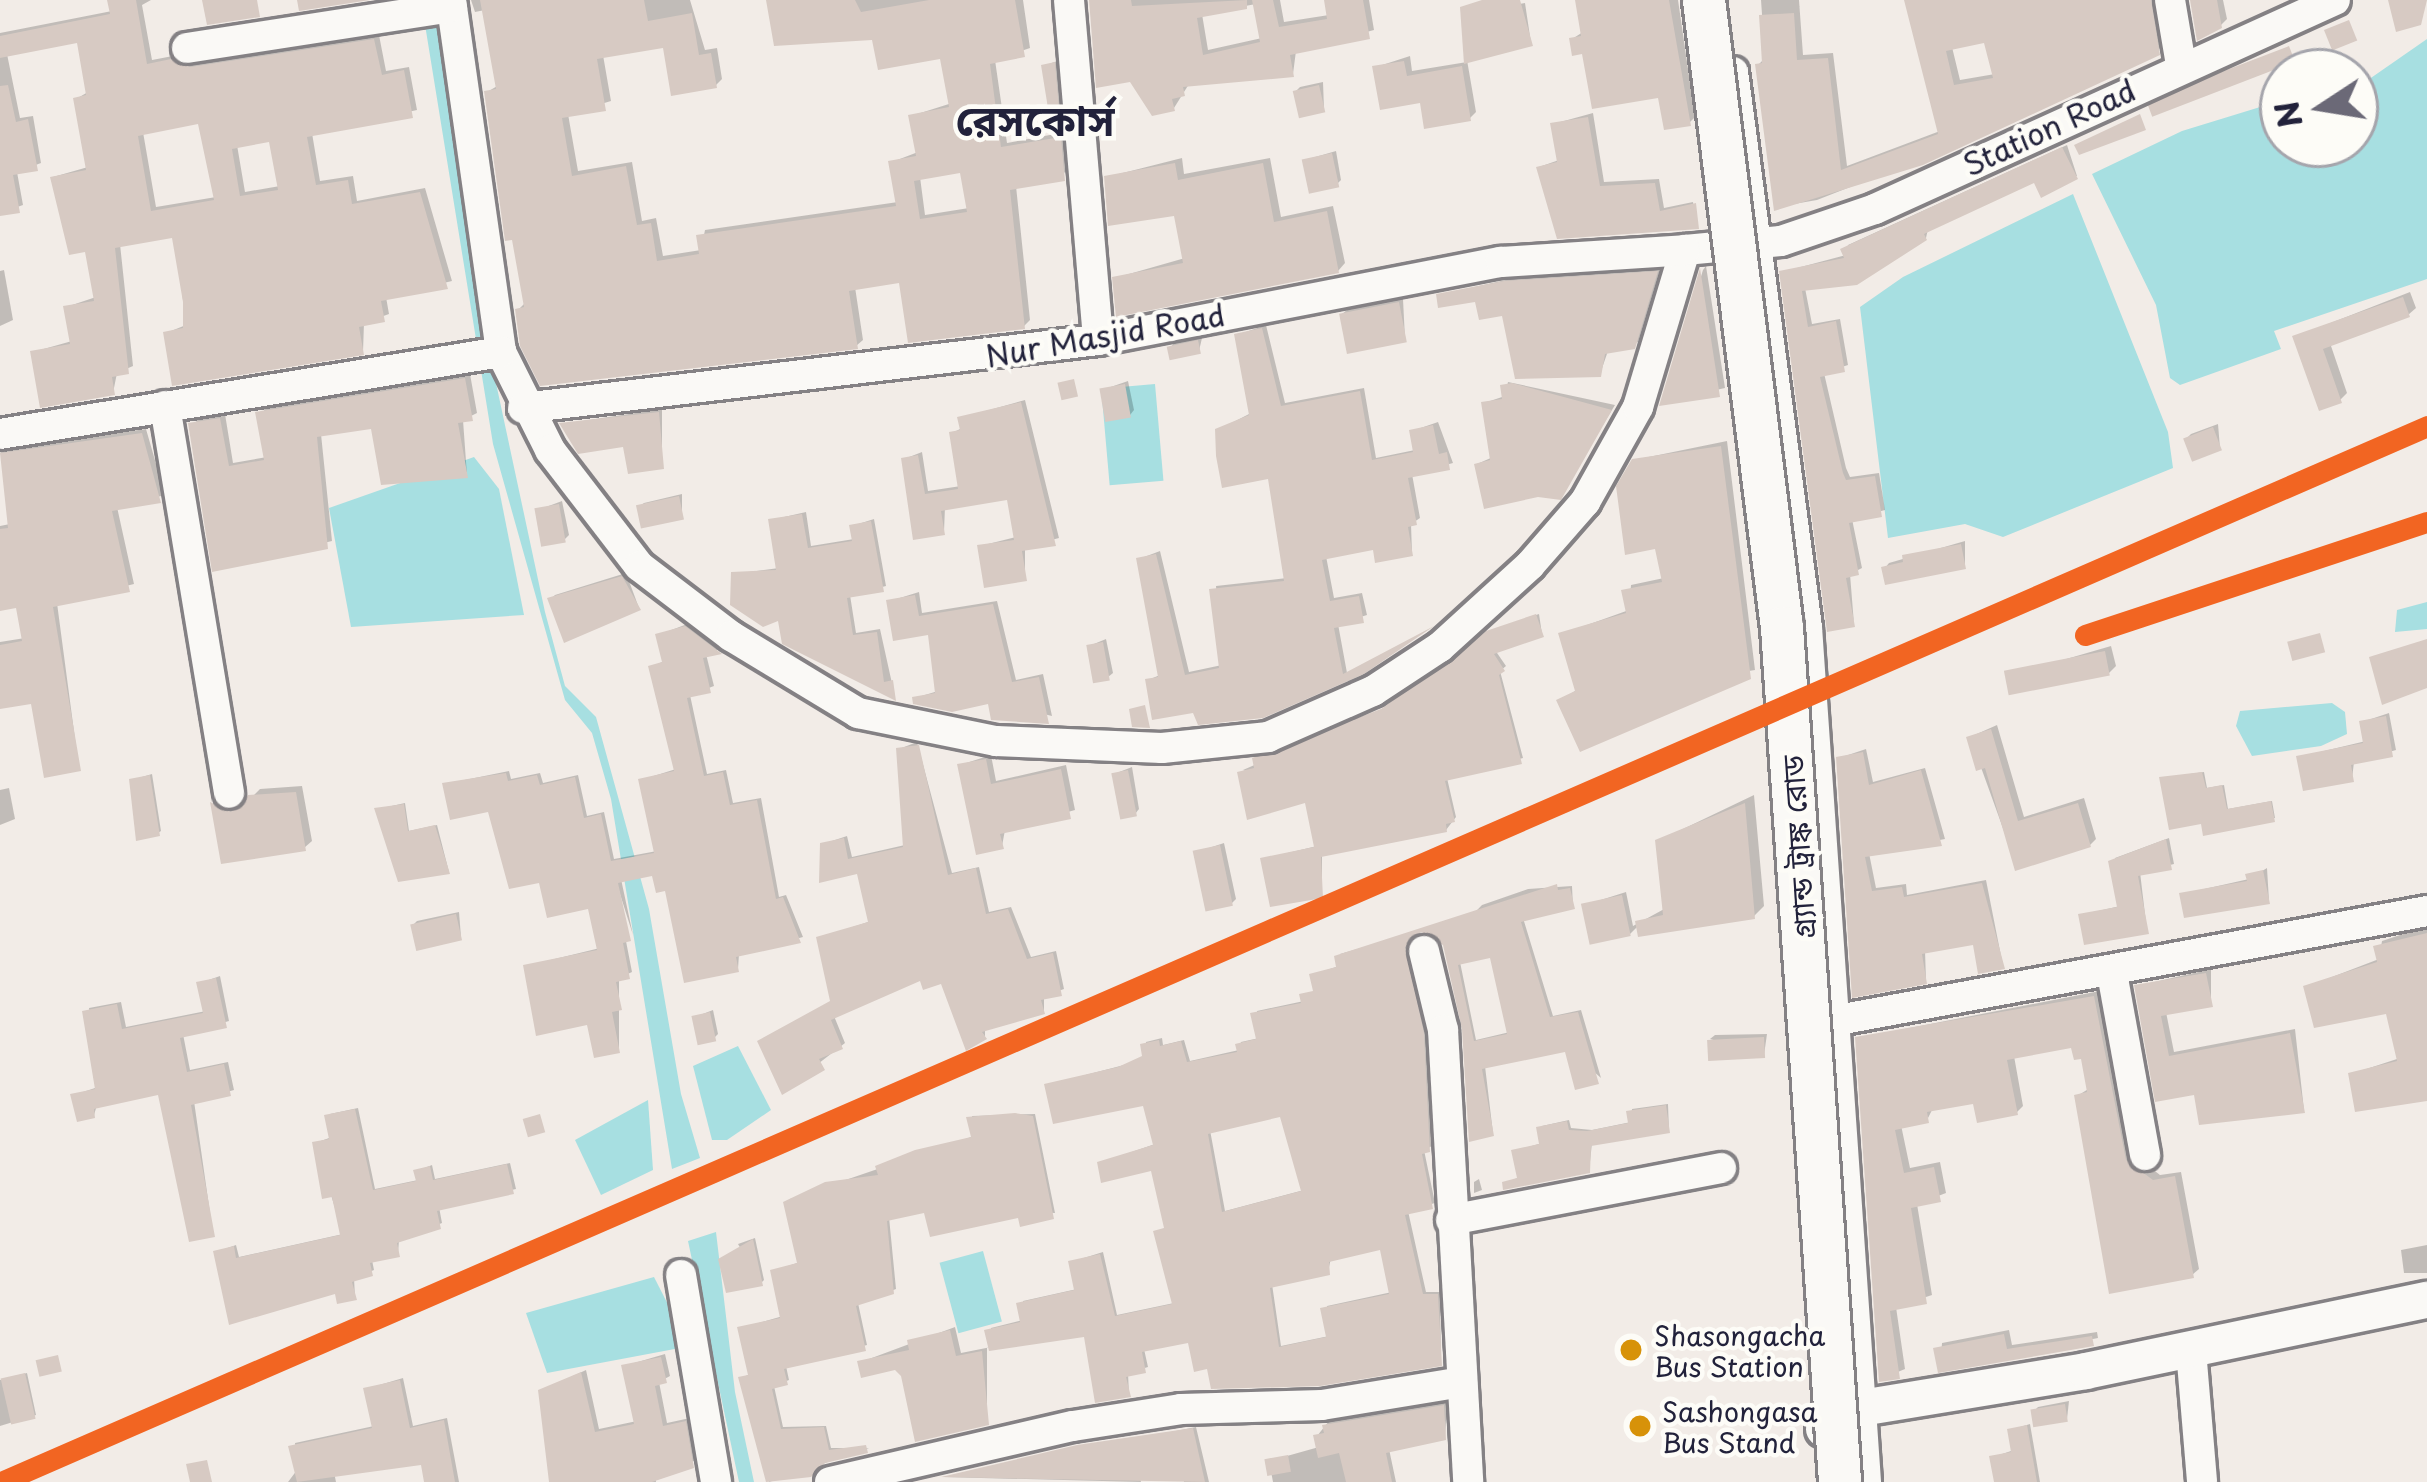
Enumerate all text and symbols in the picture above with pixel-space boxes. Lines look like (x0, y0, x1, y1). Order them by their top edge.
north arrow (2259, 48, 2379, 168)
street label: Station Road (1957, 71, 2141, 183)
district label: রেসকোর্স (955, 94, 1115, 144)
text: N (2260, 97, 2314, 133)
street label: Nur Masjid Road (983, 296, 1227, 374)
street label: গ্র্যান্ড ট্রাঙ্ক রোড (1774, 754, 1822, 940)
place label: Shasongacha Bus Station (1654, 1318, 1825, 1381)
marker: Shasongacha Bus Station (1620, 1339, 1642, 1361)
place label: Sashongasa Bus Stand (1662, 1394, 1818, 1457)
marker: Sashongasa Bus Stand (1629, 1415, 1651, 1437)

